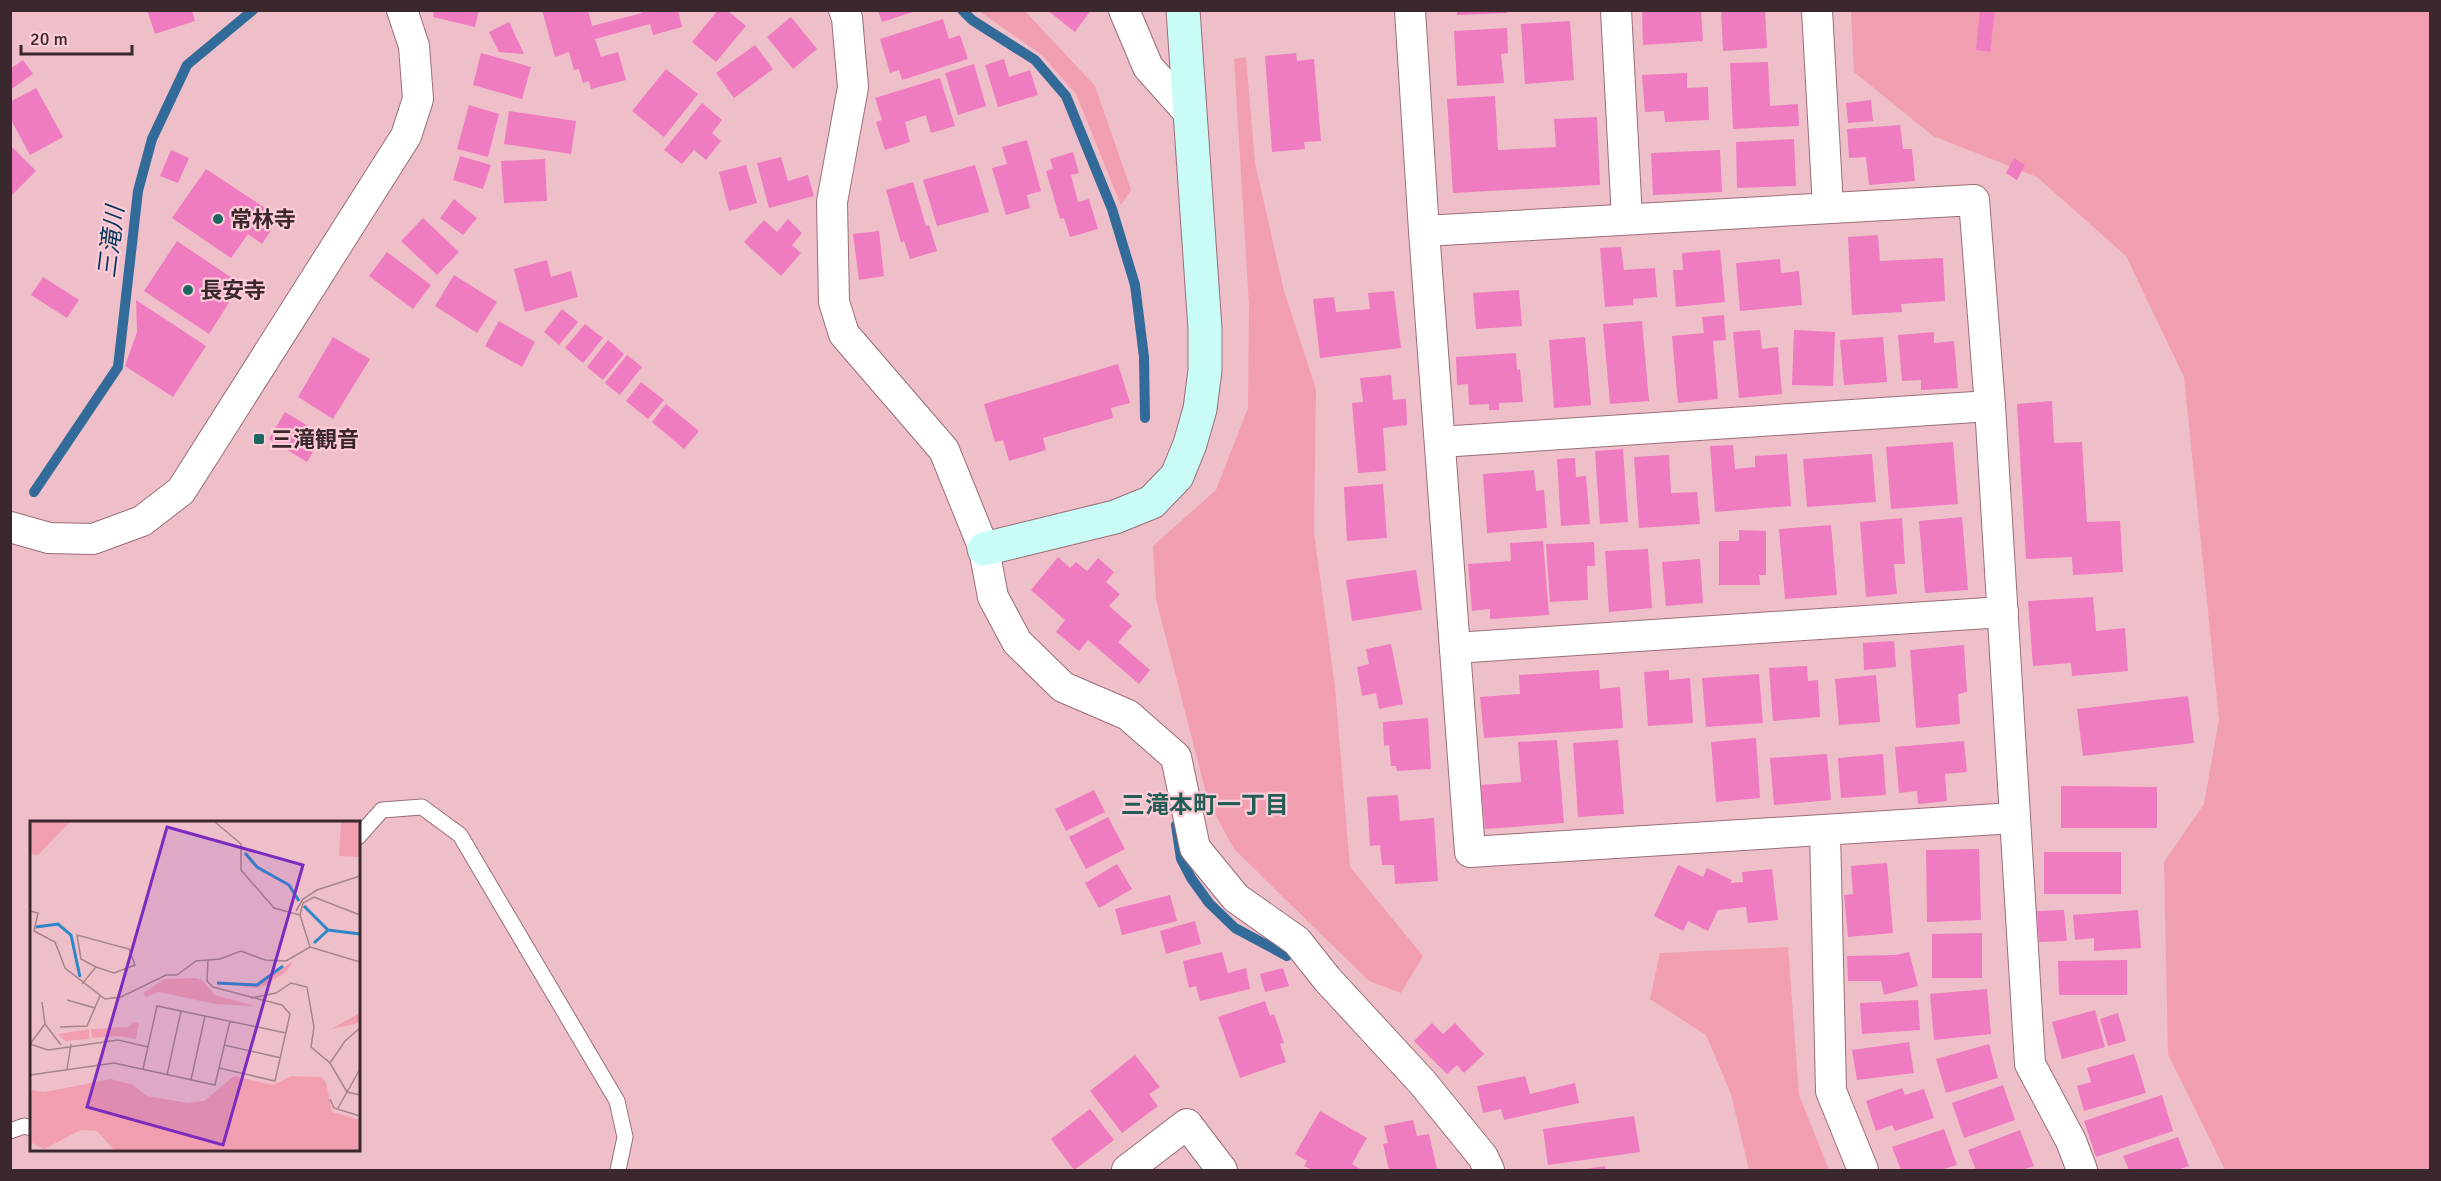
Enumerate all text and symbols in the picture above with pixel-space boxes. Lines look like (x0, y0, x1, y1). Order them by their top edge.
scale bar (21, 18, 132, 56)
text: 20 m (30, 28, 68, 50)
water label: 三滝川 (92, 201, 131, 280)
place label: 常林寺 (230, 206, 296, 233)
marker: 常林寺 (211, 212, 225, 226)
place label: 長安寺 (200, 277, 266, 304)
marker: 長安寺 (181, 283, 195, 297)
place label: 三滝観音 (271, 426, 359, 453)
marker: 三滝観音 (252, 432, 266, 446)
district label: 三滝本町一丁目 (1121, 790, 1289, 820)
inset map (30, 821, 360, 1151)

